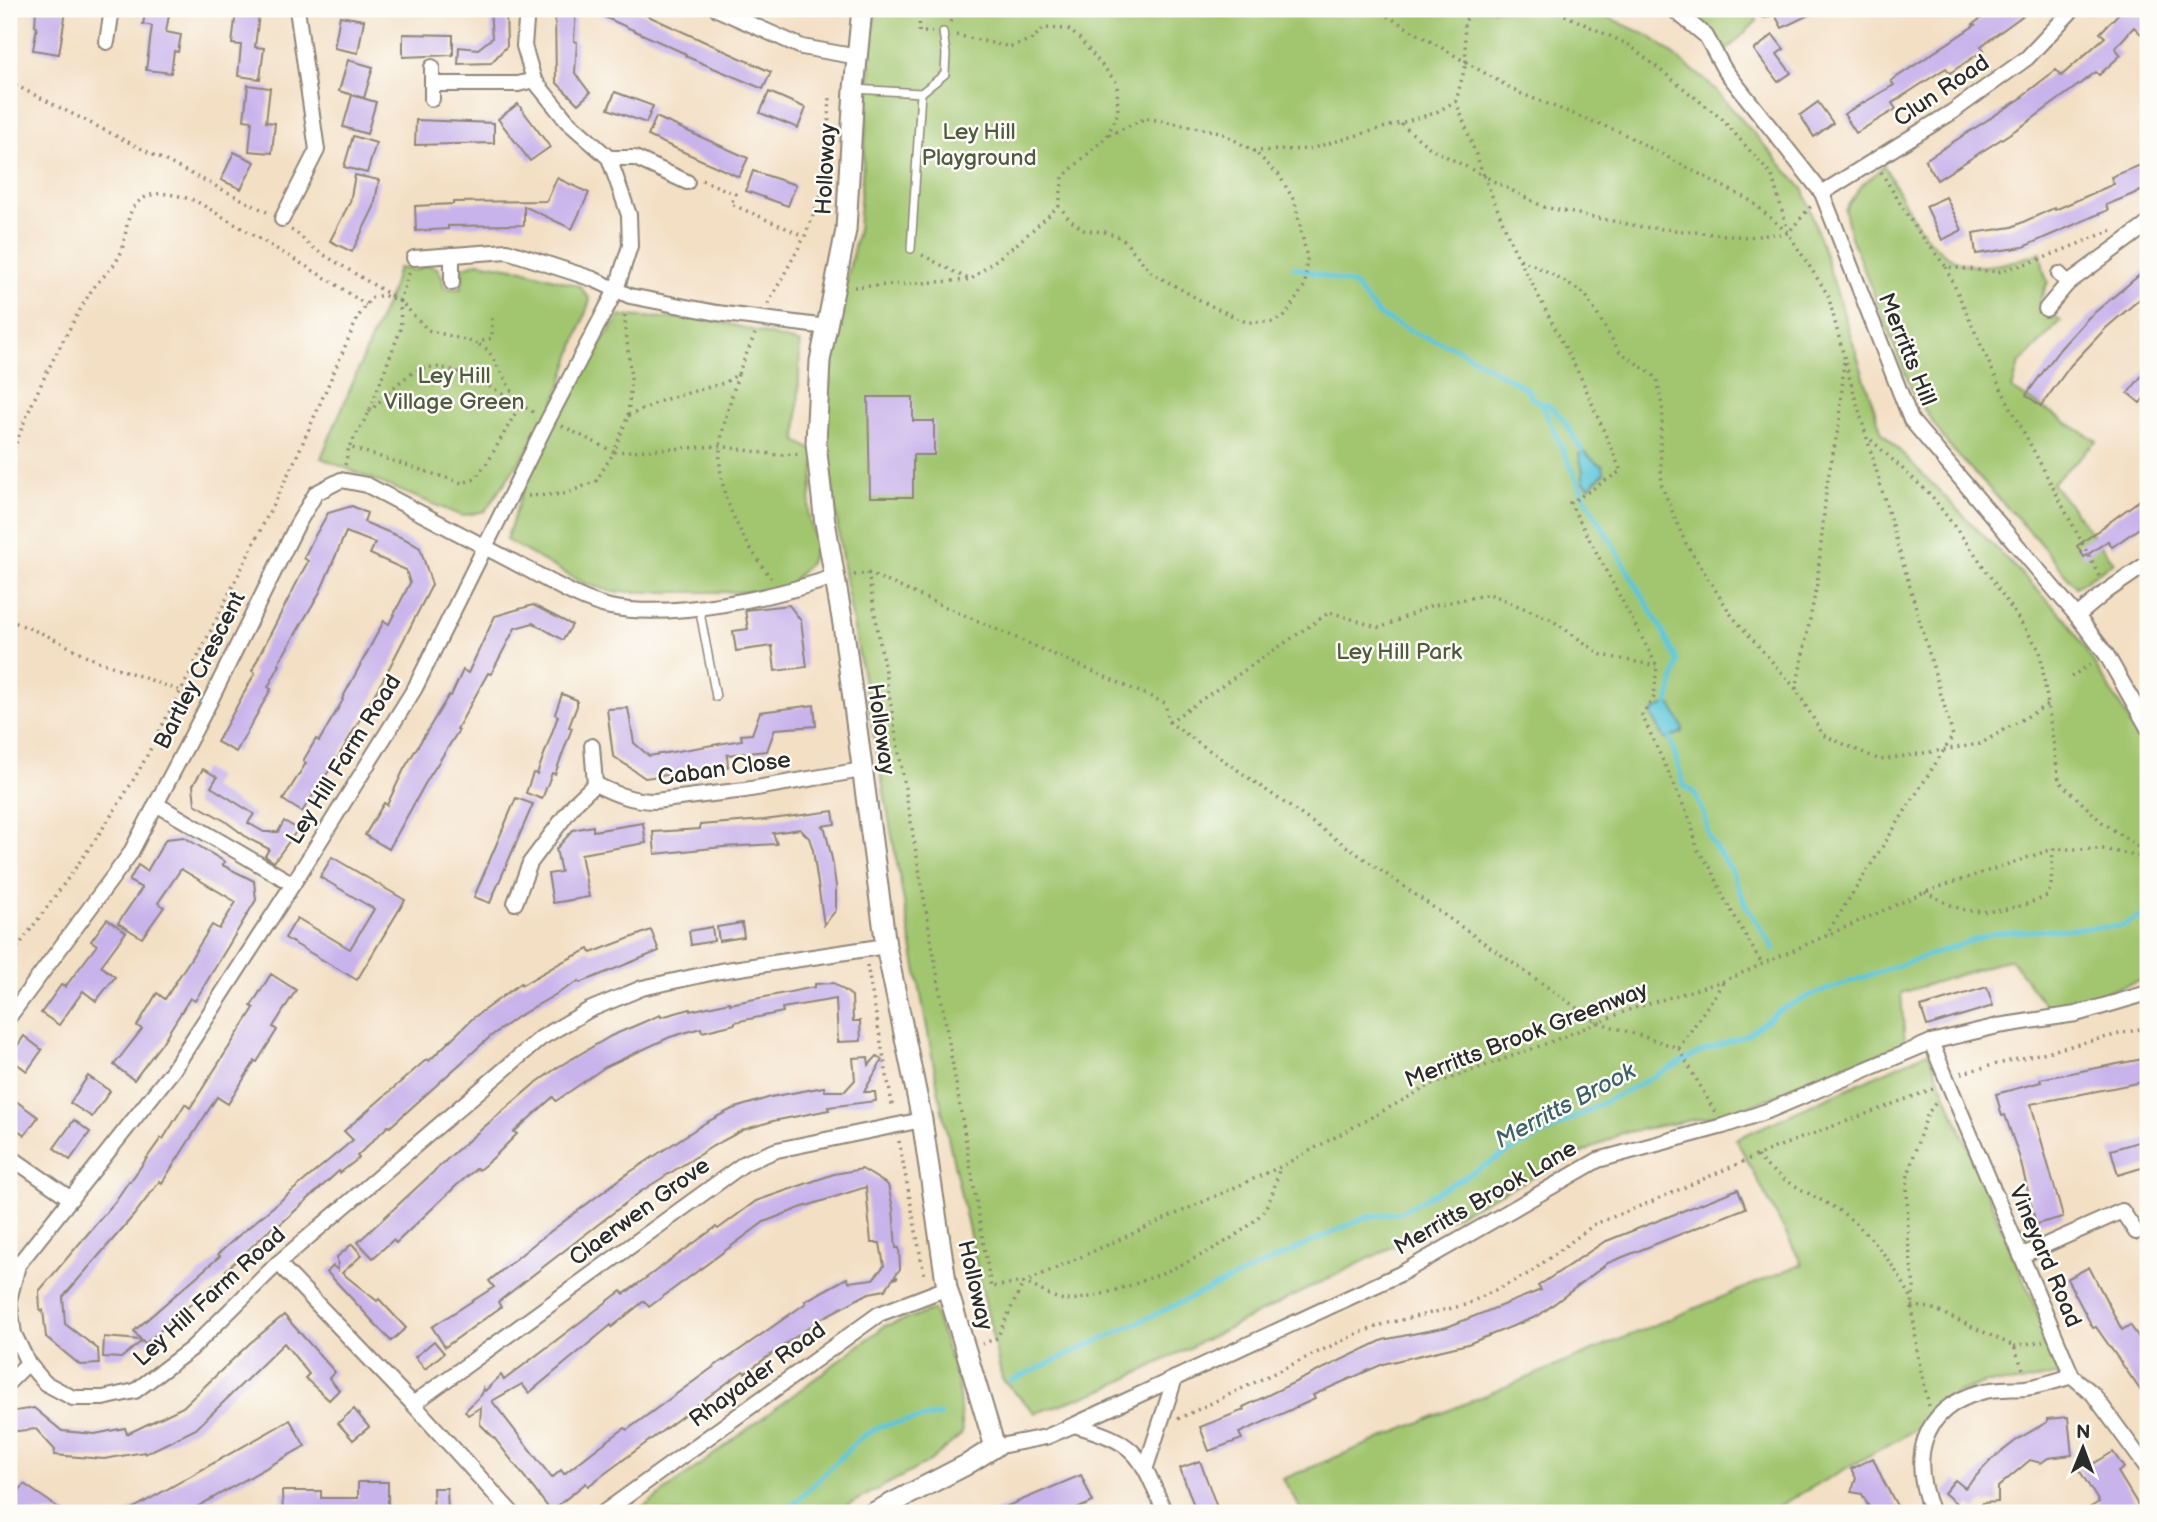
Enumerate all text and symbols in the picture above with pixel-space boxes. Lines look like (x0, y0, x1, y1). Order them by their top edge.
street label: Clun Road (1889, 49, 1995, 133)
park label: Ley Hill Playground (921, 118, 1037, 172)
street label: Holloway (810, 122, 842, 216)
street label: Merritts Hill (1872, 289, 1942, 410)
park label: Ley Hill Village Green (383, 362, 525, 416)
street label: Bartley Crescent (148, 587, 252, 754)
park label: Ley Hill Park (1336, 638, 1463, 666)
street label: Ley Hill Farm Road (280, 669, 407, 850)
street label: Holloway (861, 682, 901, 777)
street label: Caban Close (656, 746, 792, 792)
street label: Merritts Brook Greenway (1401, 975, 1652, 1094)
water label: Merritts Brook (1490, 1056, 1641, 1155)
street label: Merritts Brook Lane (1389, 1134, 1582, 1262)
street label: Claerwen Grove (564, 1151, 715, 1272)
street label: Vineyard Road (2003, 1181, 2088, 1332)
street label: Ley Hill Farm Road (128, 1221, 291, 1372)
street label: Holloway (951, 1237, 999, 1334)
street label: Rhayader Road (684, 1316, 831, 1434)
north arrow (2048, 1414, 2118, 1484)
text: N (2076, 1421, 2091, 1444)

